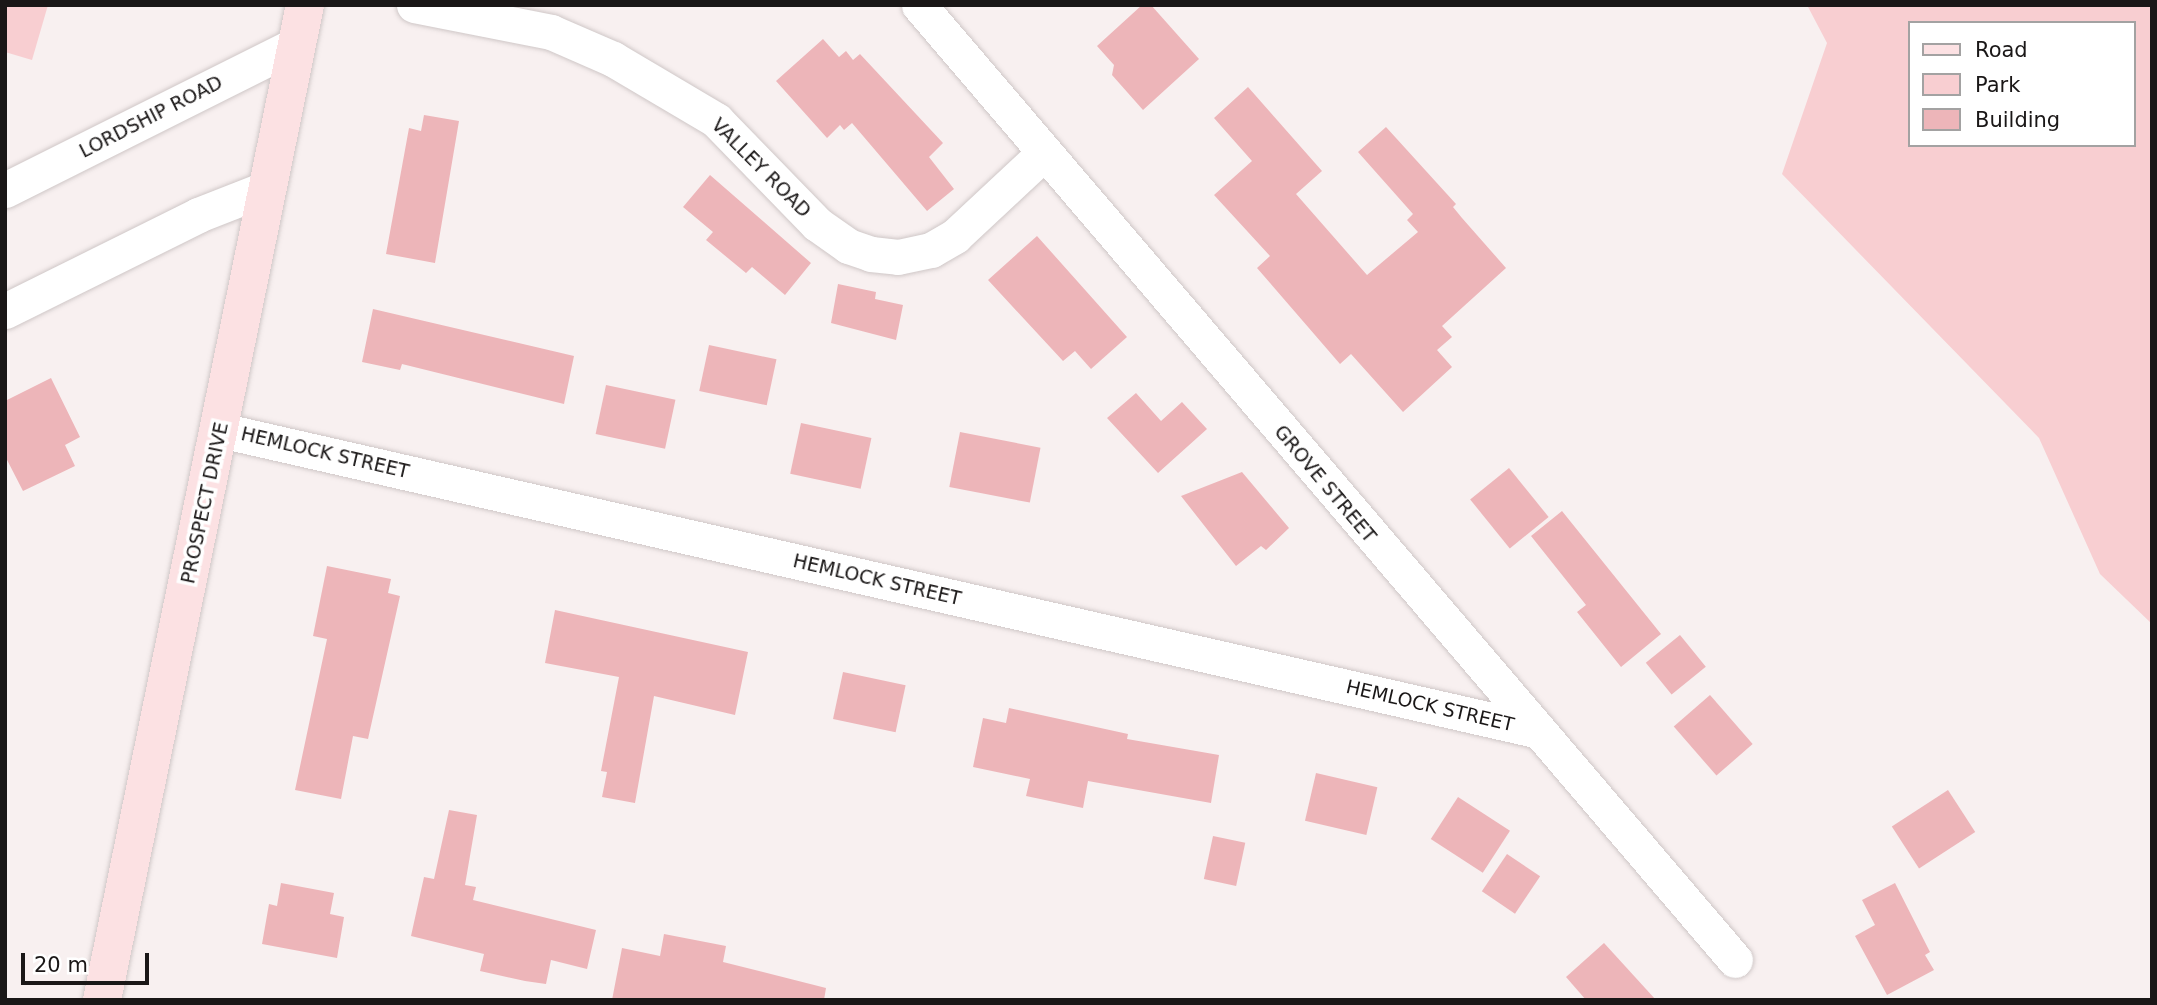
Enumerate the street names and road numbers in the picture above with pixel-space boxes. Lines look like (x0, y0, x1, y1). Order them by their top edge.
street label: LORDSHIP ROAD (76, 71, 226, 163)
street label: VALLEY ROAD (707, 114, 815, 222)
street label: PROSPECT DRIVE (177, 420, 233, 586)
street label: GROVE STREET (1269, 421, 1381, 547)
street label: HEMLOCK STREET (239, 423, 411, 483)
street label: HEMLOCK STREET (791, 550, 963, 610)
street label: HEMLOCK STREET (1344, 676, 1516, 736)

